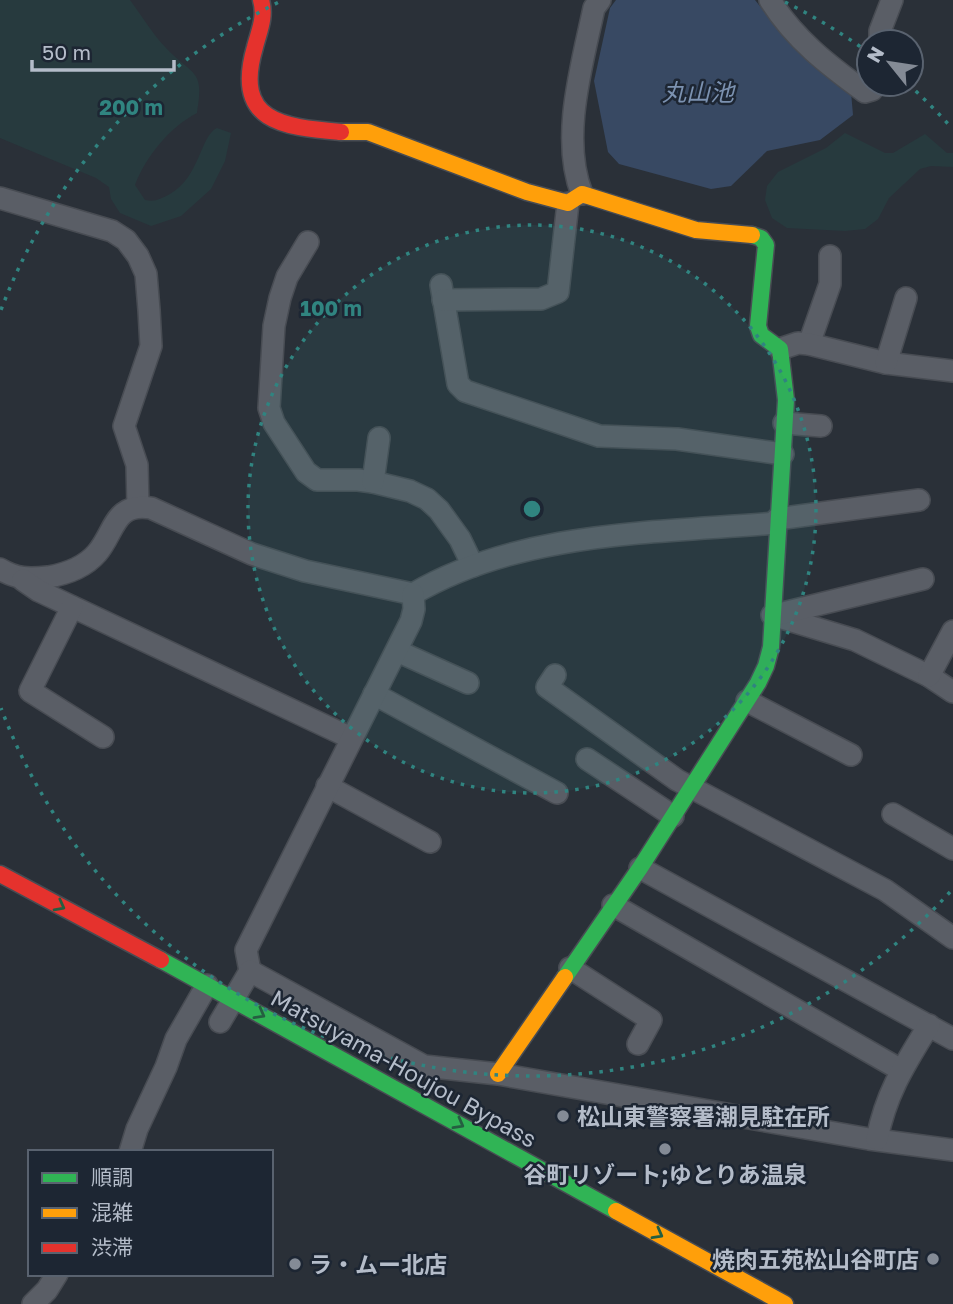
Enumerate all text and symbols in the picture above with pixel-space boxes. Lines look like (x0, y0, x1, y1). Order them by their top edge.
scale bar (32, 28, 173, 72)
north arrow (855, 28, 925, 98)
text: 50 m (42, 39, 91, 65)
text: N (861, 42, 888, 66)
water label: 丸山池 (662, 77, 736, 106)
text: 200 m (99, 94, 163, 120)
text: 100 m (300, 295, 362, 321)
centre of rings (520, 497, 544, 521)
one-way arrow (53, 898, 65, 911)
street label: Matsuyama-Houjou Bypass (266, 983, 542, 1153)
one-way arrow (253, 1006, 266, 1019)
place label: 松山東警察署潮見駐在所 (577, 1102, 830, 1130)
marker: 松山東警察署潮見駐在所 (555, 1108, 571, 1124)
one-way arrow (452, 1116, 465, 1129)
marker: 谷町リゾート;ゆとりあ温泉 (657, 1141, 673, 1157)
legend (28, 1150, 273, 1276)
place label: 谷町リゾート;ゆとりあ温泉 (523, 1160, 807, 1188)
text: 順調 (91, 1164, 133, 1190)
text: 混雑 (91, 1199, 133, 1225)
one-way arrow (651, 1226, 664, 1240)
text: 渋滞 (91, 1234, 133, 1260)
place label: 焼肉五苑松山谷町店 (712, 1245, 919, 1273)
place label: ラ・ムー北店 (309, 1250, 447, 1278)
marker: 焼肉五苑松山谷町店 (925, 1251, 941, 1267)
marker: ラ・ムー北店 (287, 1256, 303, 1272)

